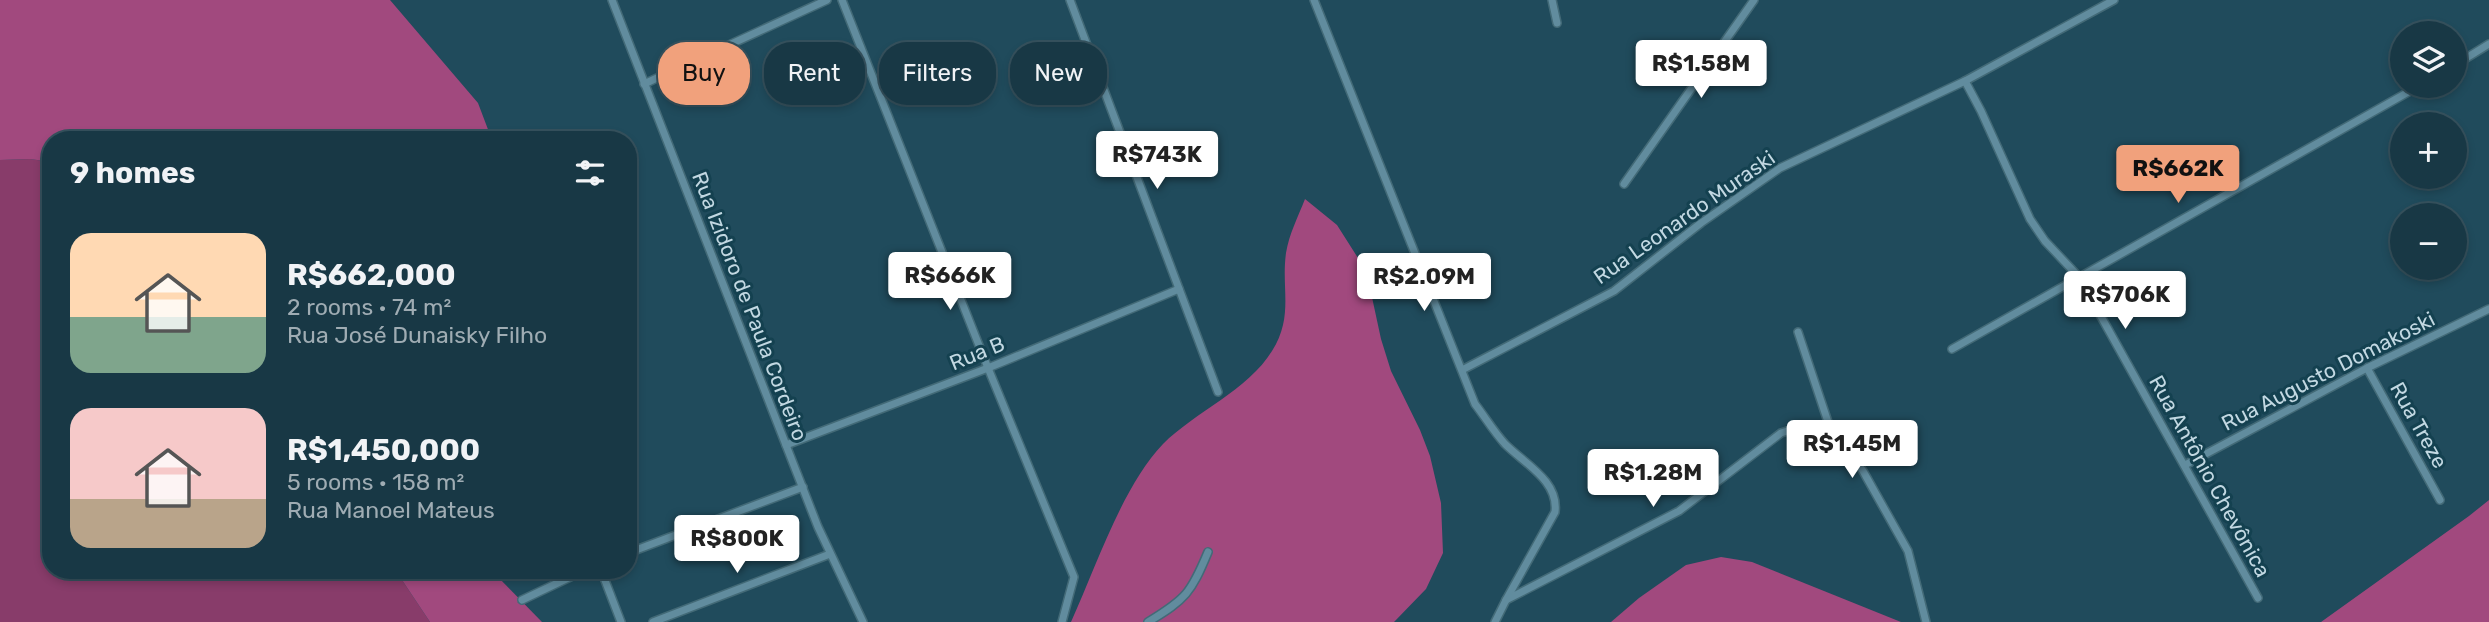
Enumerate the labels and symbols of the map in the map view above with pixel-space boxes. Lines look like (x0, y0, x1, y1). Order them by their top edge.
pin: R$1.58M (1636, 41, 1766, 100)
pin: R$743K (1100, 132, 1214, 191)
street label: Rua Leonardo Muraski (1588, 145, 1780, 289)
pin: R$662K (2121, 146, 2235, 205)
street label: Rua Izidoro de Paula Cordeiro (687, 168, 813, 444)
pin: R$666K (893, 252, 1007, 312)
pin: R$2.09M (1359, 254, 1489, 313)
pin: R$706K (2068, 272, 2182, 331)
street label: Rua Augusto Domakoski (2217, 306, 2439, 436)
street label: Rua B (946, 331, 1008, 375)
street label: Rua Antônio Chevônica (2144, 371, 2276, 581)
street label: Rua Treze (2385, 377, 2453, 473)
pin: R$1.45M (1787, 420, 1917, 480)
pin: R$1.28M (1588, 449, 1718, 509)
pin: R$800K (680, 516, 794, 575)

